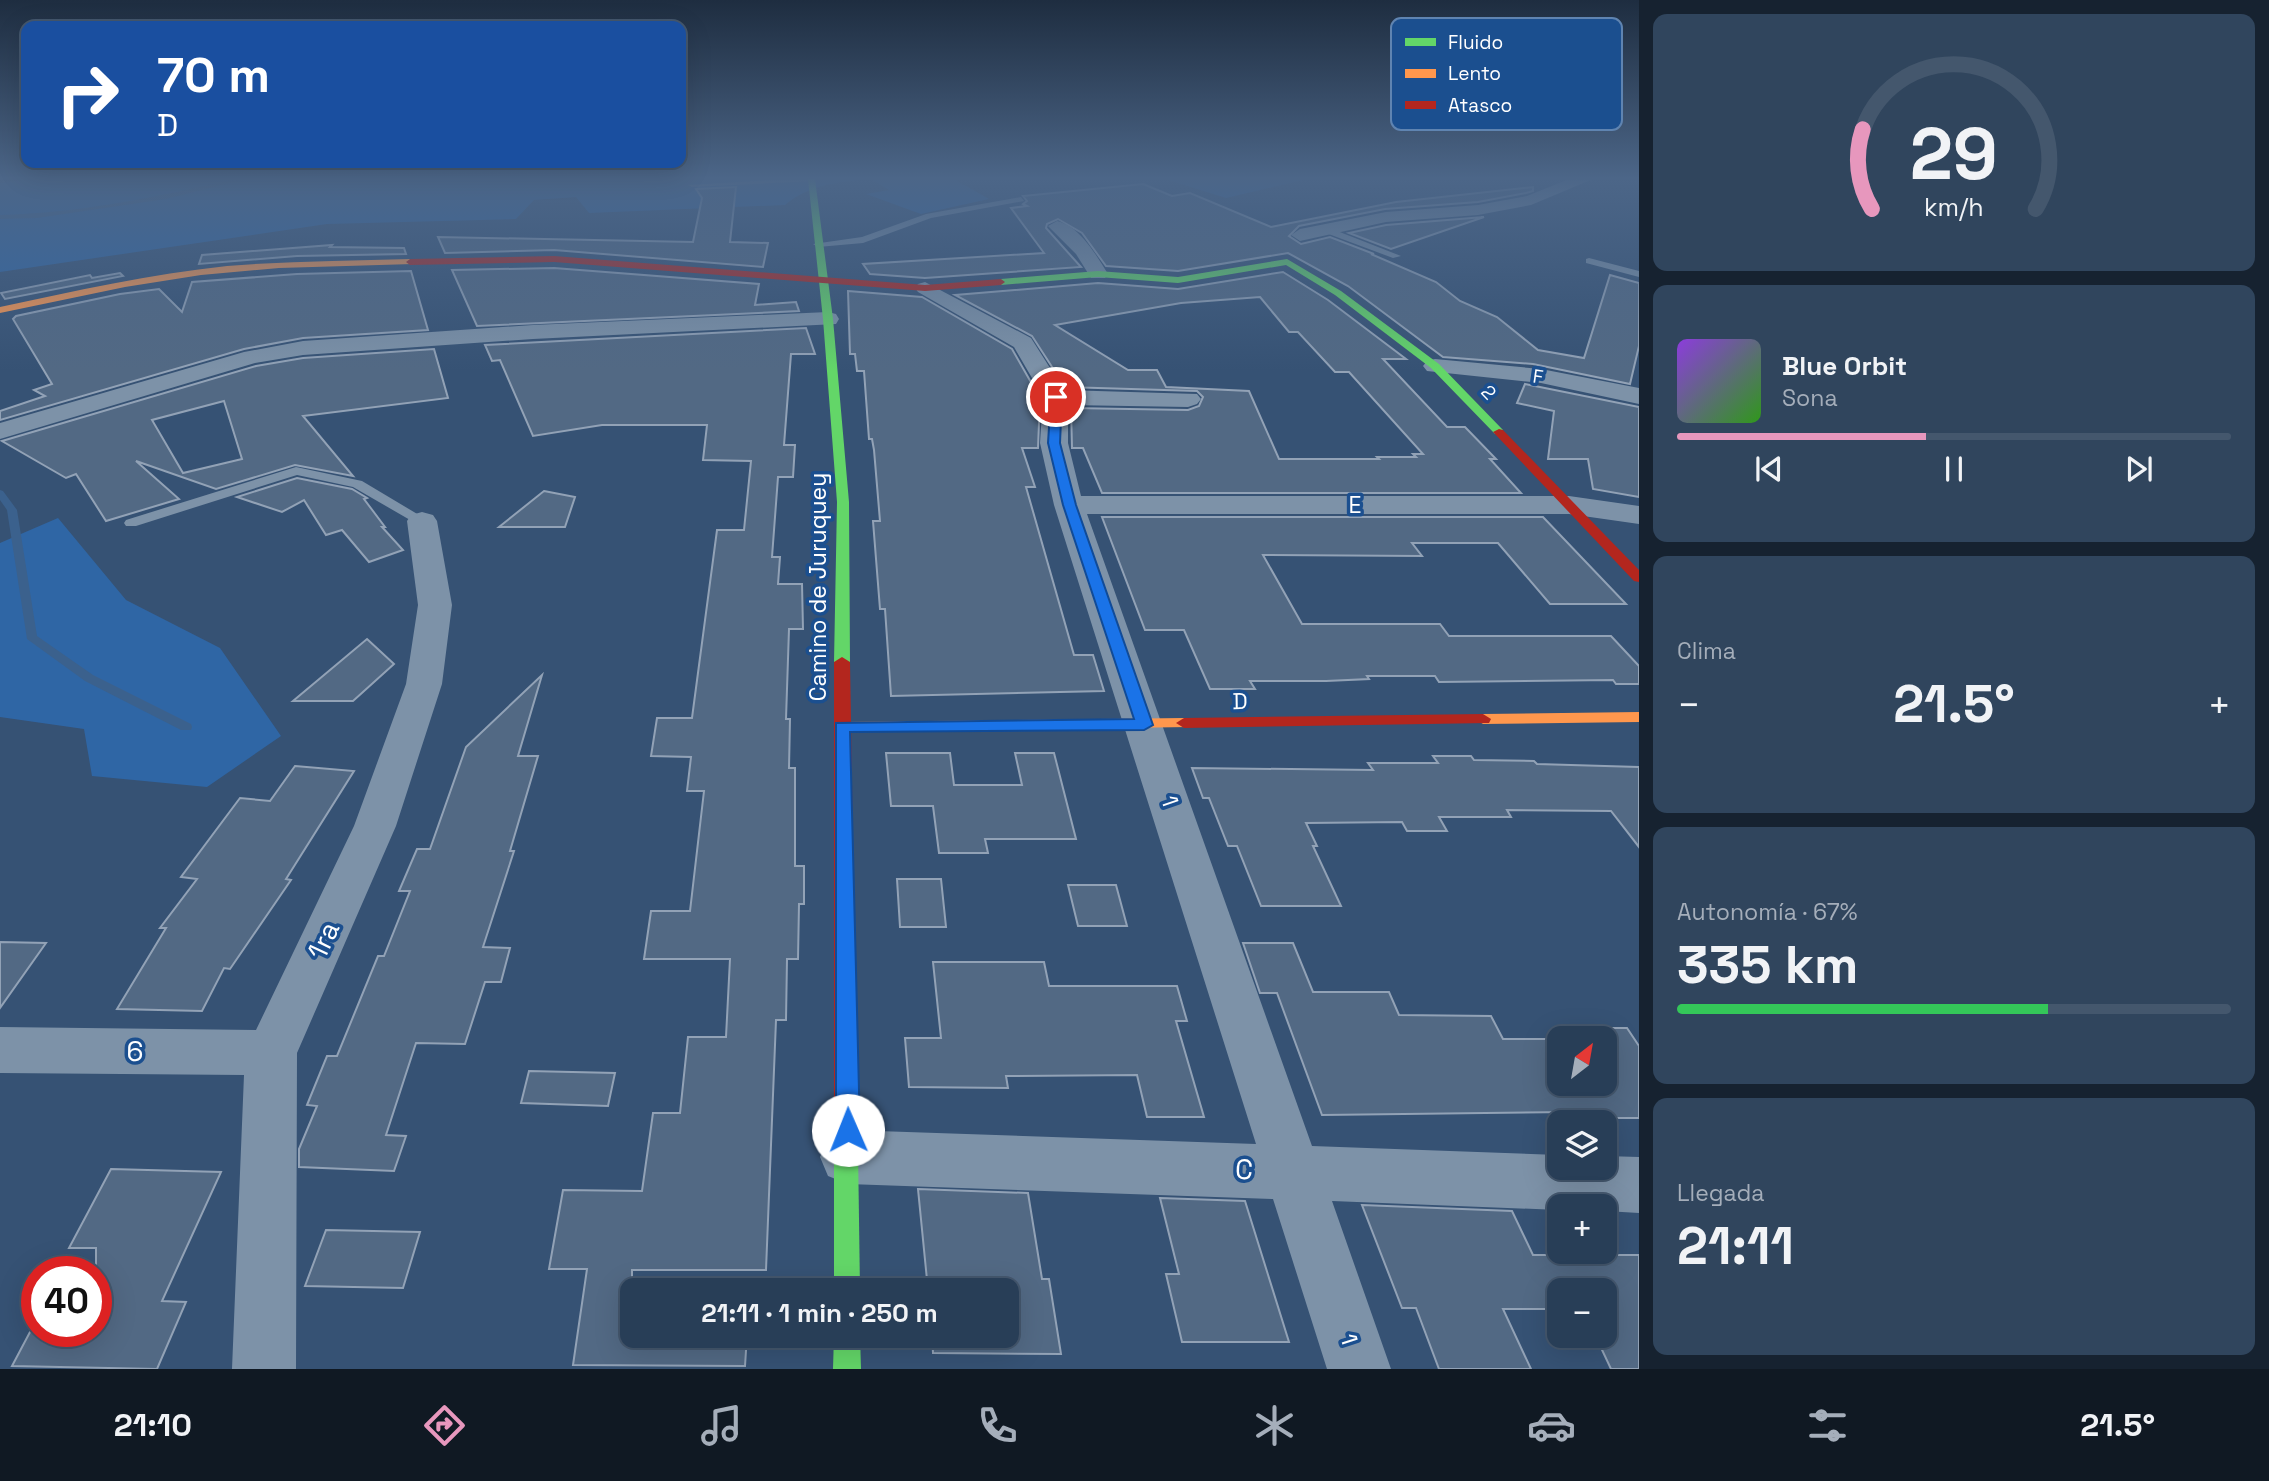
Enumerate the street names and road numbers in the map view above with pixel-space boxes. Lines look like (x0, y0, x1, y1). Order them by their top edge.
street label: F (1531, 363, 1545, 390)
street label: 2 (1476, 380, 1502, 405)
street label: Camino de Juruquey (803, 473, 833, 701)
street label: E (1349, 490, 1361, 520)
street label: D (1232, 686, 1248, 716)
street label: 1 (1154, 792, 1186, 810)
street label: 1ra (299, 915, 347, 965)
street label: 6 (126, 1033, 144, 1069)
street label: C (1234, 1151, 1254, 1187)
street label: 1 (1333, 1330, 1365, 1348)

